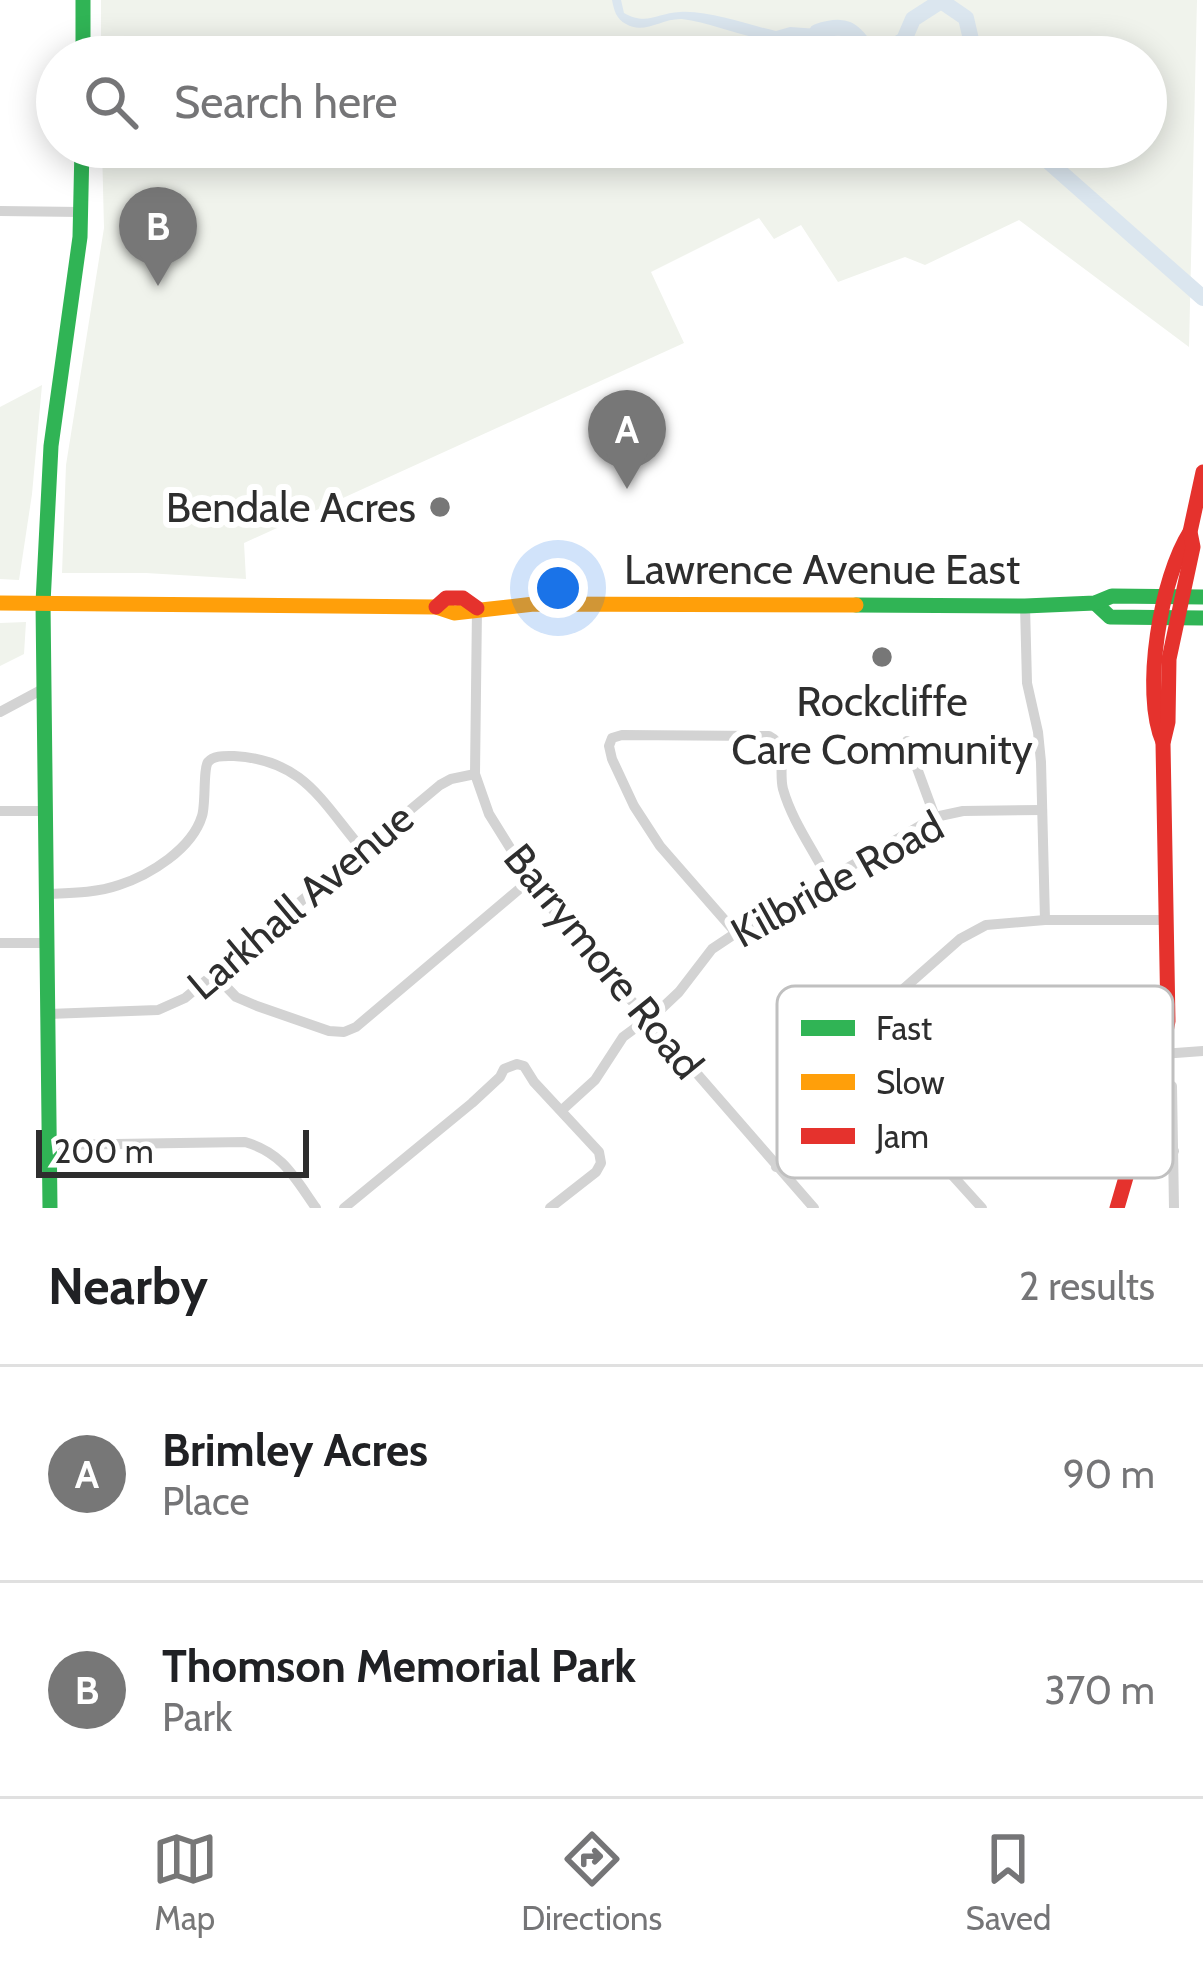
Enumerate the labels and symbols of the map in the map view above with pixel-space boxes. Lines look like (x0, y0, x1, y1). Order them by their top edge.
pin: B (119, 187, 197, 286)
pin: A (588, 390, 666, 489)
place label: Bendale Acres (166, 481, 416, 533)
marker: Bendale Acres (427, 494, 453, 520)
street label: Lawrence Avenue East (624, 543, 1020, 595)
your location (528, 558, 588, 618)
marker: Rockcliffe Care Community (869, 644, 895, 670)
place label: Rockcliffe Care Community (731, 675, 1033, 775)
street label: Larkhall Avenue (177, 792, 423, 1010)
street label: Kilbride Road (722, 799, 952, 959)
street label: Barrymore Road (493, 833, 715, 1089)
legend (777, 986, 1173, 1178)
text: Fast (876, 1008, 932, 1048)
text: Slow (876, 1062, 945, 1102)
text: Jam (875, 1116, 929, 1156)
scale bar (36, 1124, 309, 1177)

